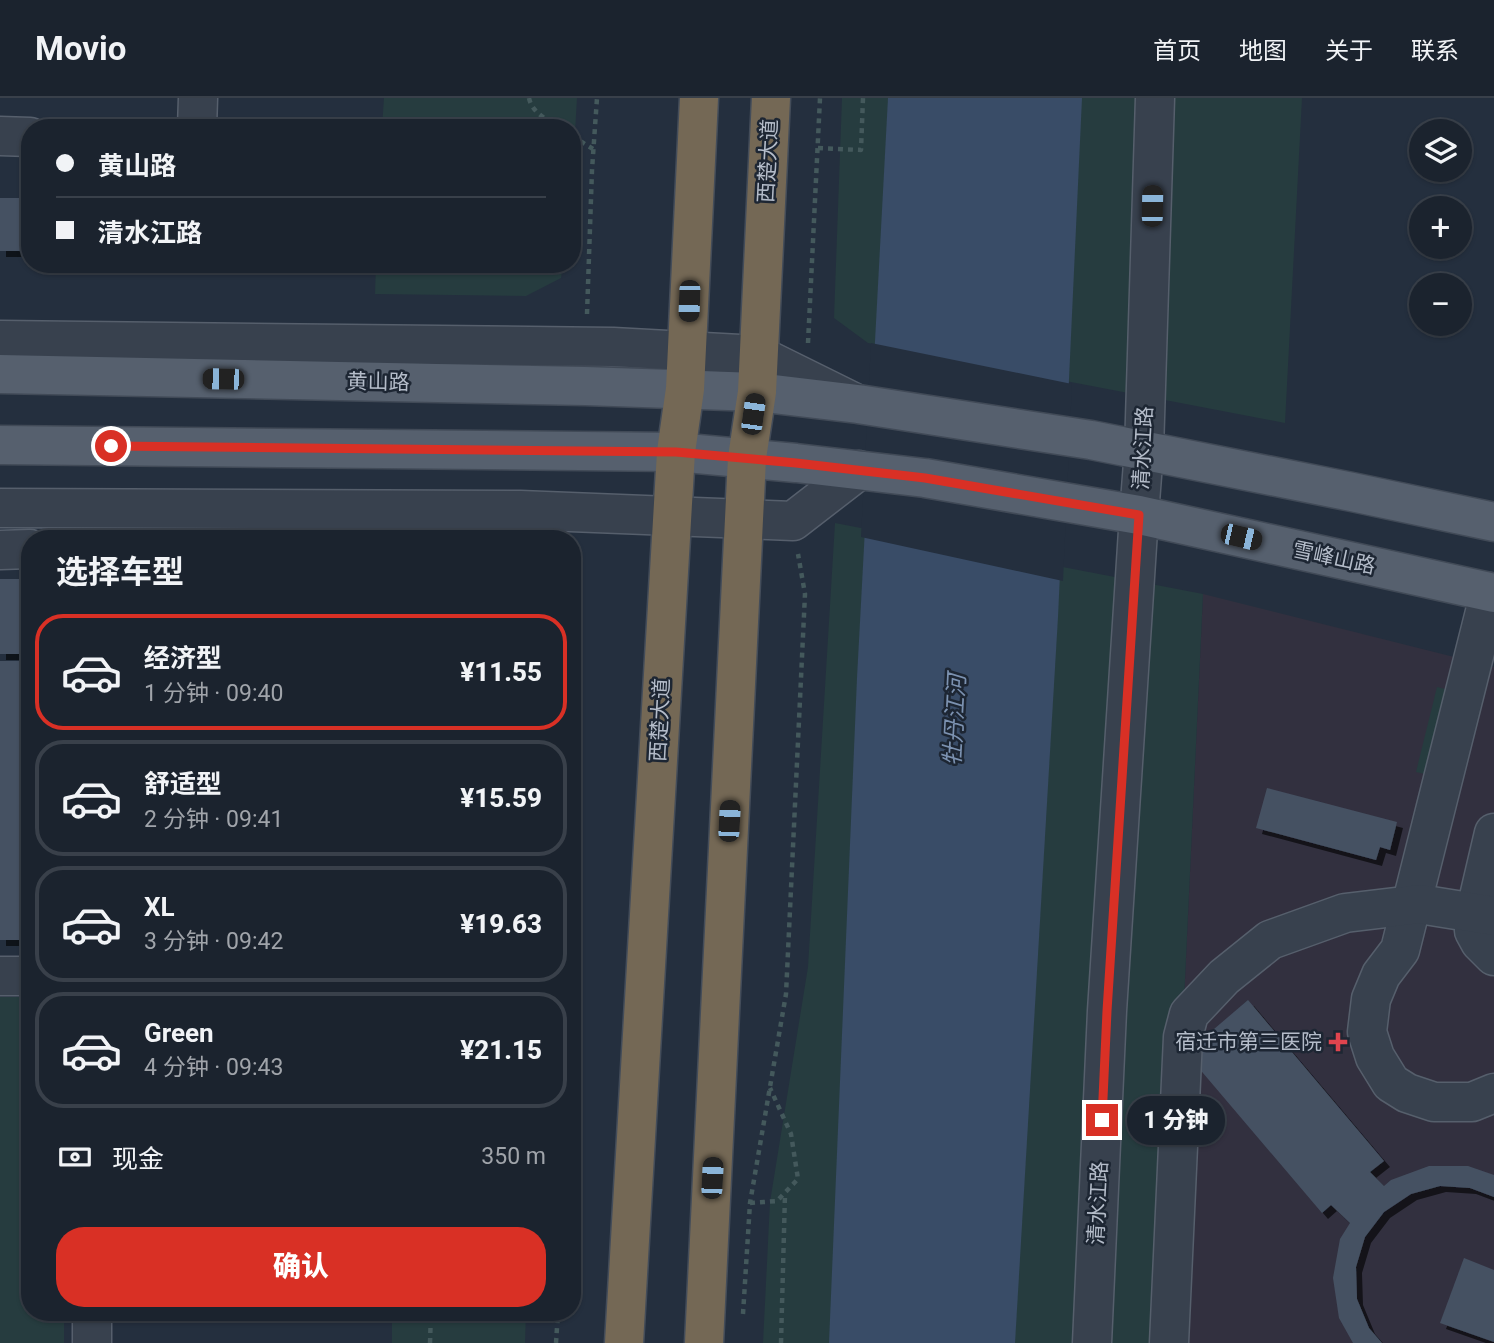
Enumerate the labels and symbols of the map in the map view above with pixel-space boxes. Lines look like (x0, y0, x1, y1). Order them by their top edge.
street label: 西楚大道 (754, 118, 782, 204)
car (1142, 185, 1163, 227)
car (678, 280, 701, 322)
car (202, 368, 245, 390)
street label: 黄山路 (346, 369, 410, 395)
car (740, 392, 767, 436)
street label: 清水江路 (1129, 405, 1157, 491)
route start (95, 430, 127, 462)
car (1219, 522, 1264, 552)
street label: 雪峰山路 (1290, 538, 1378, 578)
water label: 牡丹江河 (939, 669, 971, 767)
street label: 西楚大道 (646, 677, 674, 763)
car (718, 799, 741, 843)
place label: 宿迁市第三医院 (1175, 1030, 1322, 1054)
marker: 宿迁市第三医院 (1328, 1032, 1348, 1052)
callout: 1 分钟 (1126, 1096, 1224, 1144)
route end (1086, 1104, 1118, 1136)
car (701, 1156, 724, 1200)
street label: 清水江路 (1084, 1160, 1112, 1246)

